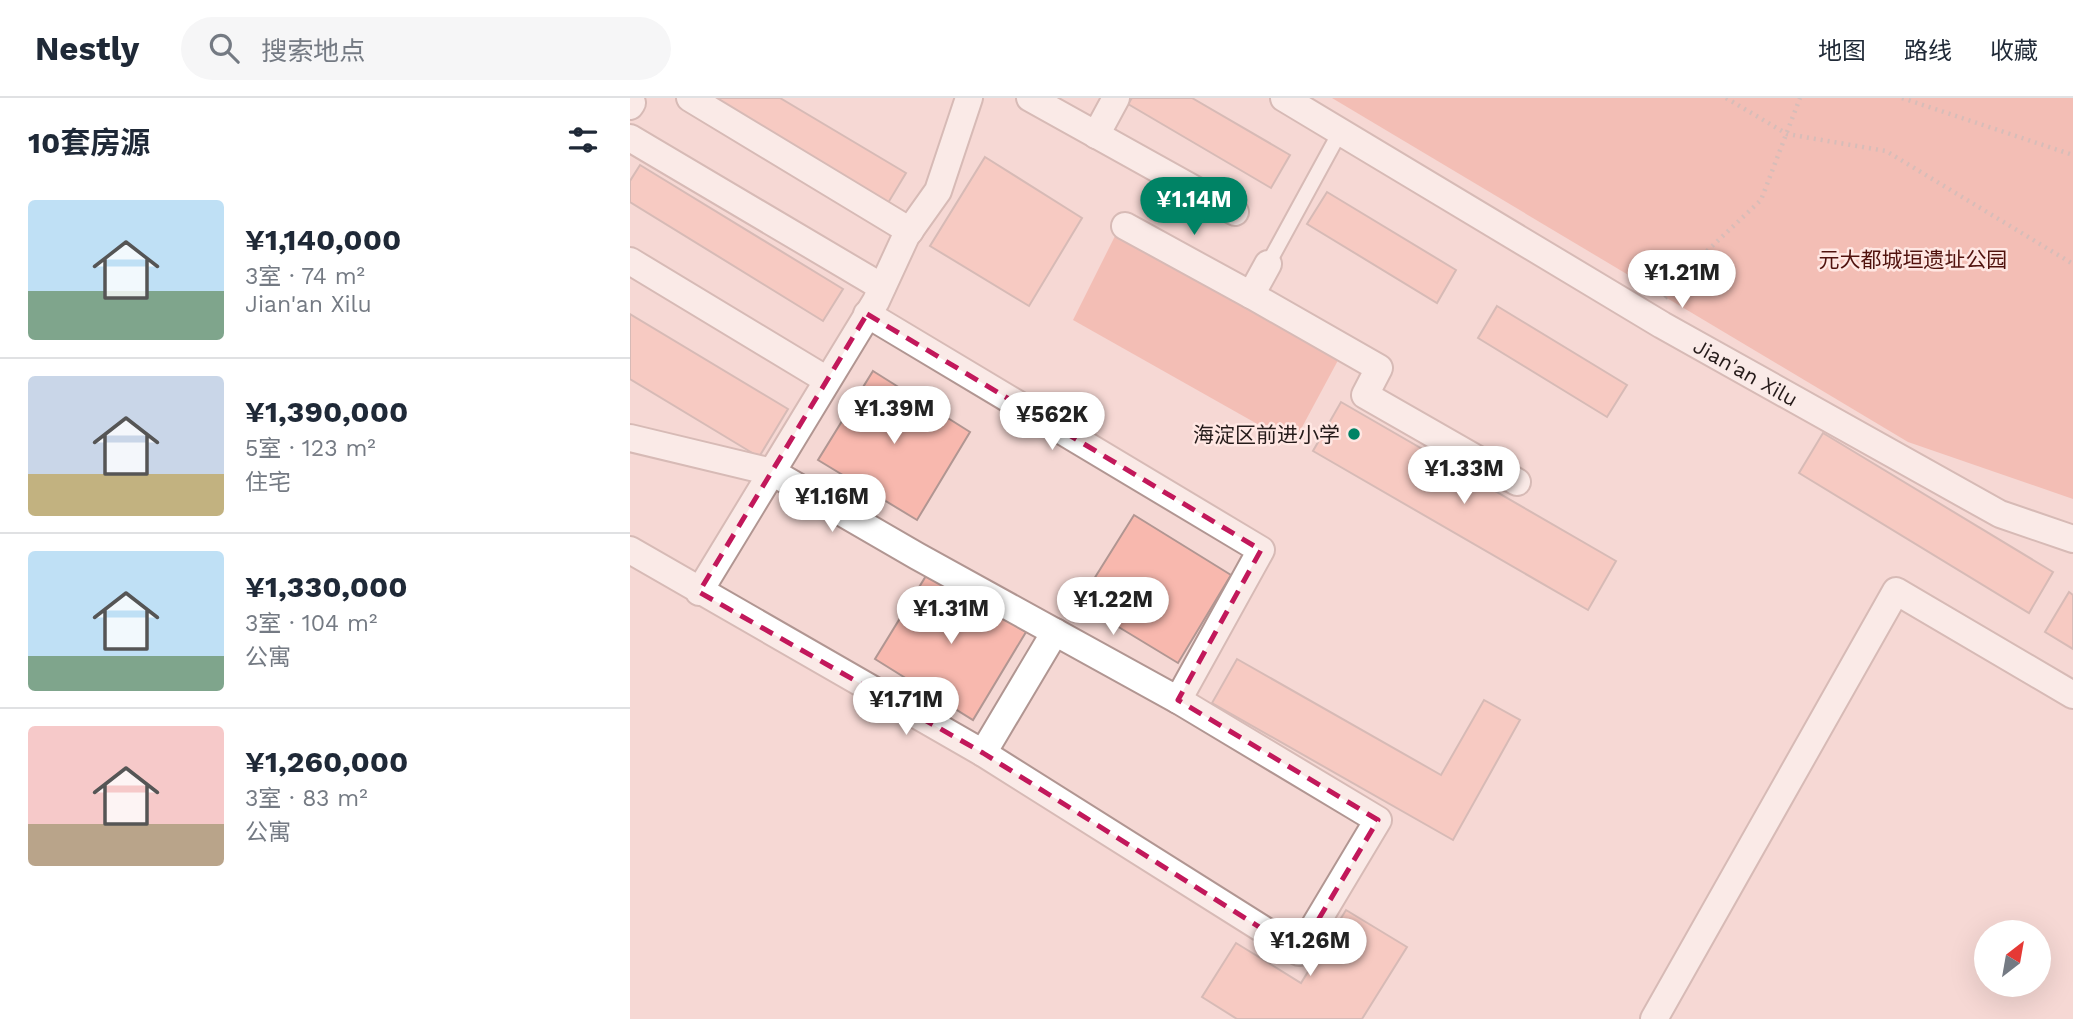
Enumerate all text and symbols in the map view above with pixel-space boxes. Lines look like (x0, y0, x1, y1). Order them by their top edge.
search box (181, 17, 671, 80)
text: Nestly (35, 29, 139, 68)
icon: search (205, 29, 243, 67)
text: 搜索地点 (261, 36, 365, 66)
text: 地图 (1818, 37, 1866, 65)
text: 路线 (1904, 37, 1952, 65)
text: 收藏 (1990, 37, 2038, 65)
icon: filters (564, 121, 602, 159)
text: 10套房源 (28, 125, 150, 160)
pin: ¥1.14M (1137, 178, 1251, 237)
text: ¥1.14M (1156, 186, 1232, 213)
text: ¥1,140,000 (245, 222, 401, 257)
icon: home (84, 228, 168, 312)
park label: 元大都城垣遗址公园 (1819, 247, 2008, 272)
pin: ¥1.21M (1625, 250, 1739, 310)
text: ¥1.21M (1644, 259, 1720, 286)
text: 3室 · 74 m² (245, 263, 365, 290)
text: Jian'an Xilu (245, 291, 372, 318)
street label: Jian'an Xilu (1689, 333, 1803, 411)
pin: ¥1.39M (837, 386, 951, 446)
pin: ¥562K (1003, 392, 1101, 452)
text: ¥1,390,000 (245, 394, 408, 429)
text: ¥1.39M (854, 395, 934, 422)
text: ¥562K (1016, 401, 1088, 428)
icon: home (84, 404, 168, 488)
place label: 海淀区前进小学 (1193, 422, 1340, 447)
marker: 海淀区前进小学 (1346, 426, 1362, 442)
text: 5室 · 123 m² (245, 435, 376, 462)
pin: ¥1.33M (1407, 446, 1521, 506)
text: ¥1.33M (1424, 455, 1504, 482)
text: 住宅 (245, 469, 291, 496)
pin: ¥1.16M (775, 474, 889, 534)
text: ¥1.16M (795, 483, 869, 510)
text: ¥1,330,000 (245, 569, 408, 604)
pin: ¥1.22M (1056, 578, 1170, 637)
icon: home (84, 579, 168, 663)
text: ¥1.22M (1073, 586, 1153, 613)
pin: ¥1.31M (894, 587, 1008, 646)
text: ¥1.31M (913, 595, 989, 622)
text: 3室 · 104 m² (245, 610, 377, 637)
text: 公寓 (245, 644, 291, 671)
pin: ¥1.71M (849, 678, 963, 737)
text: ¥1.71M (869, 686, 943, 713)
text: ¥1,260,000 (245, 744, 408, 779)
icon: home (84, 754, 168, 838)
text: 3室 · 83 m² (245, 785, 368, 812)
text: 公寓 (245, 819, 291, 846)
pin: ¥1.26M (1253, 918, 1367, 978)
north arrow (1974, 920, 2051, 998)
map controls (1974, 920, 2051, 997)
text: ¥1.26M (1270, 927, 1350, 954)

